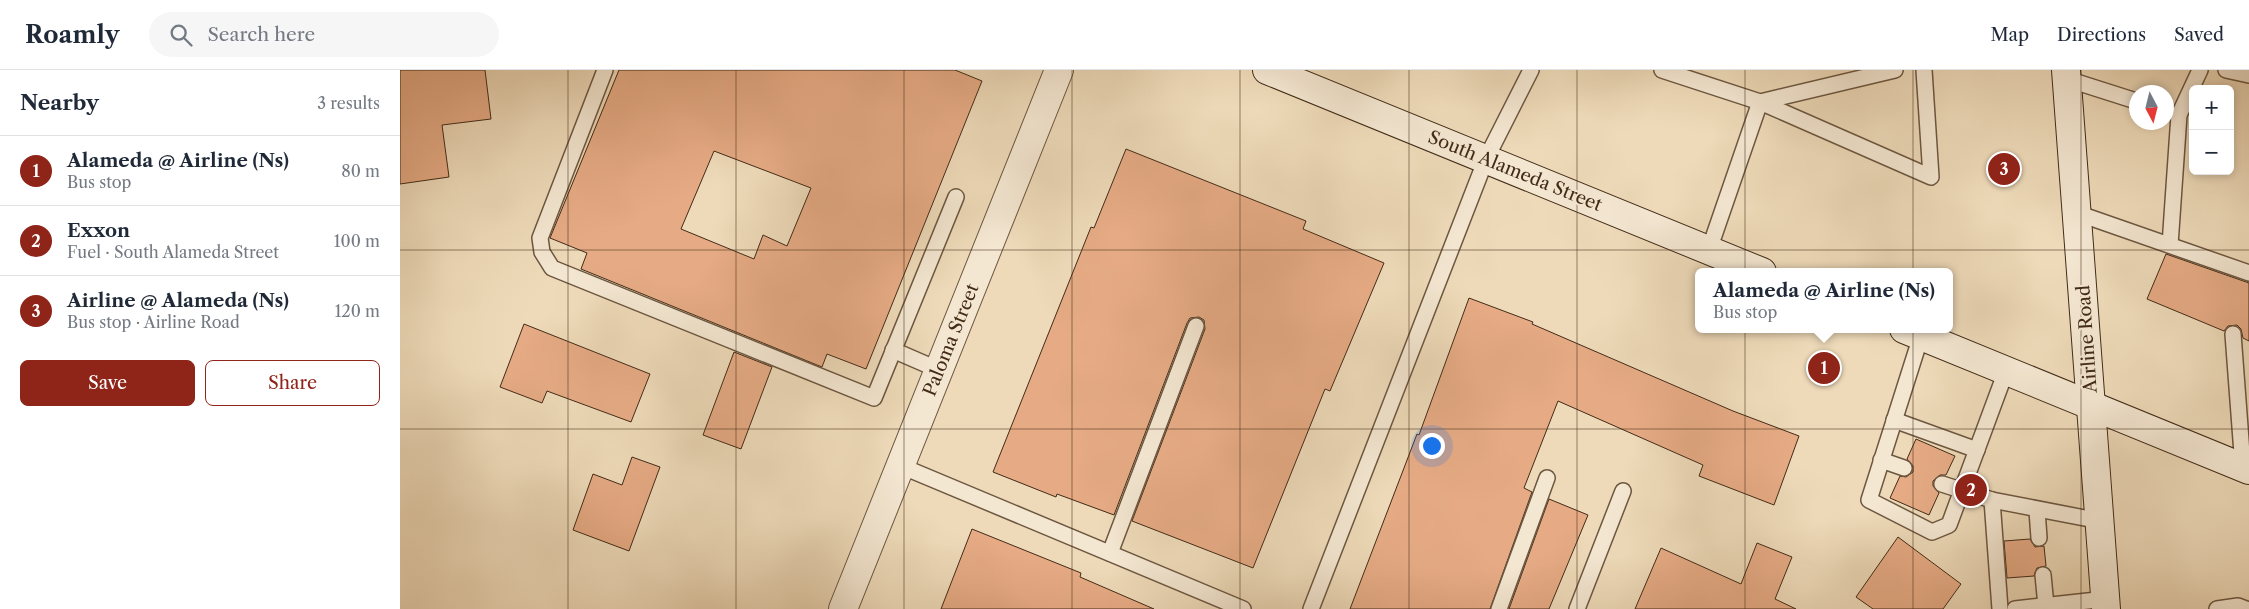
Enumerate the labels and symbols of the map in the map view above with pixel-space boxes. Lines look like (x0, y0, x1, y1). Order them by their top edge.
north arrow (2129, 85, 2174, 130)
street label: South Alameda Street (1425, 126, 1606, 216)
pin: 3 (1988, 150, 2020, 188)
street label: Paloma Street (918, 280, 984, 399)
street label: Airline Road (2072, 284, 2102, 395)
pin: 1 (1808, 349, 1840, 387)
your location (1419, 433, 1445, 459)
pin: 2 (1955, 471, 1987, 509)

